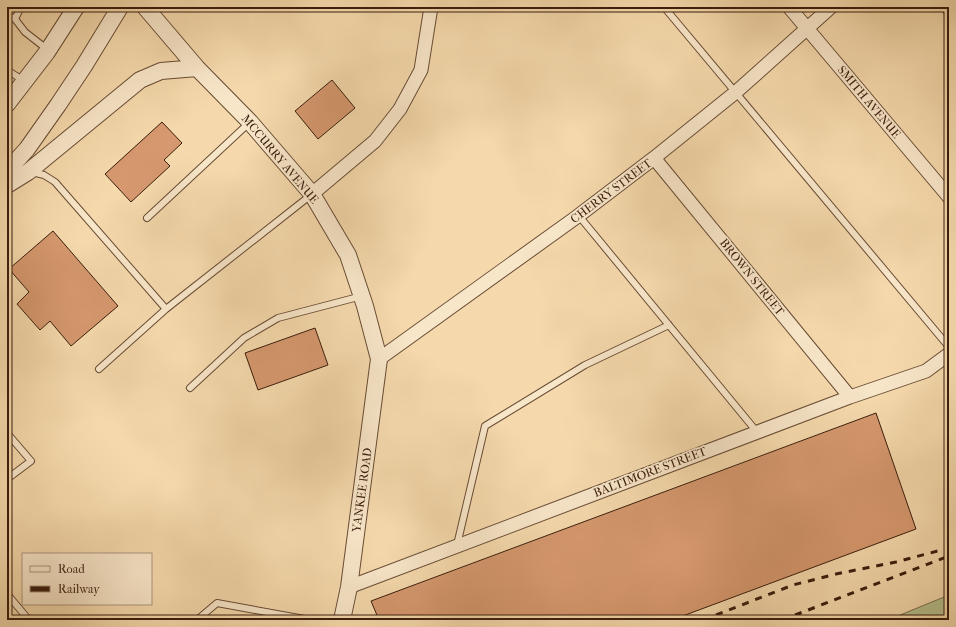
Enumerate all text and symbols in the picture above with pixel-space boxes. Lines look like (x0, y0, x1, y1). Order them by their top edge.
street label: SMITH AVENUE (835, 63, 903, 141)
street label: MCCURRY AVENUE (239, 112, 321, 206)
street label: CHERRY STREET (568, 155, 655, 226)
street label: BROWN STREET (717, 236, 788, 319)
street label: BALTIMORE STREET (592, 444, 709, 500)
street label: YANKEE ROAD (349, 447, 375, 534)
legend (22, 553, 152, 605)
text: Road (58, 562, 85, 576)
text: Railway (58, 582, 100, 596)

